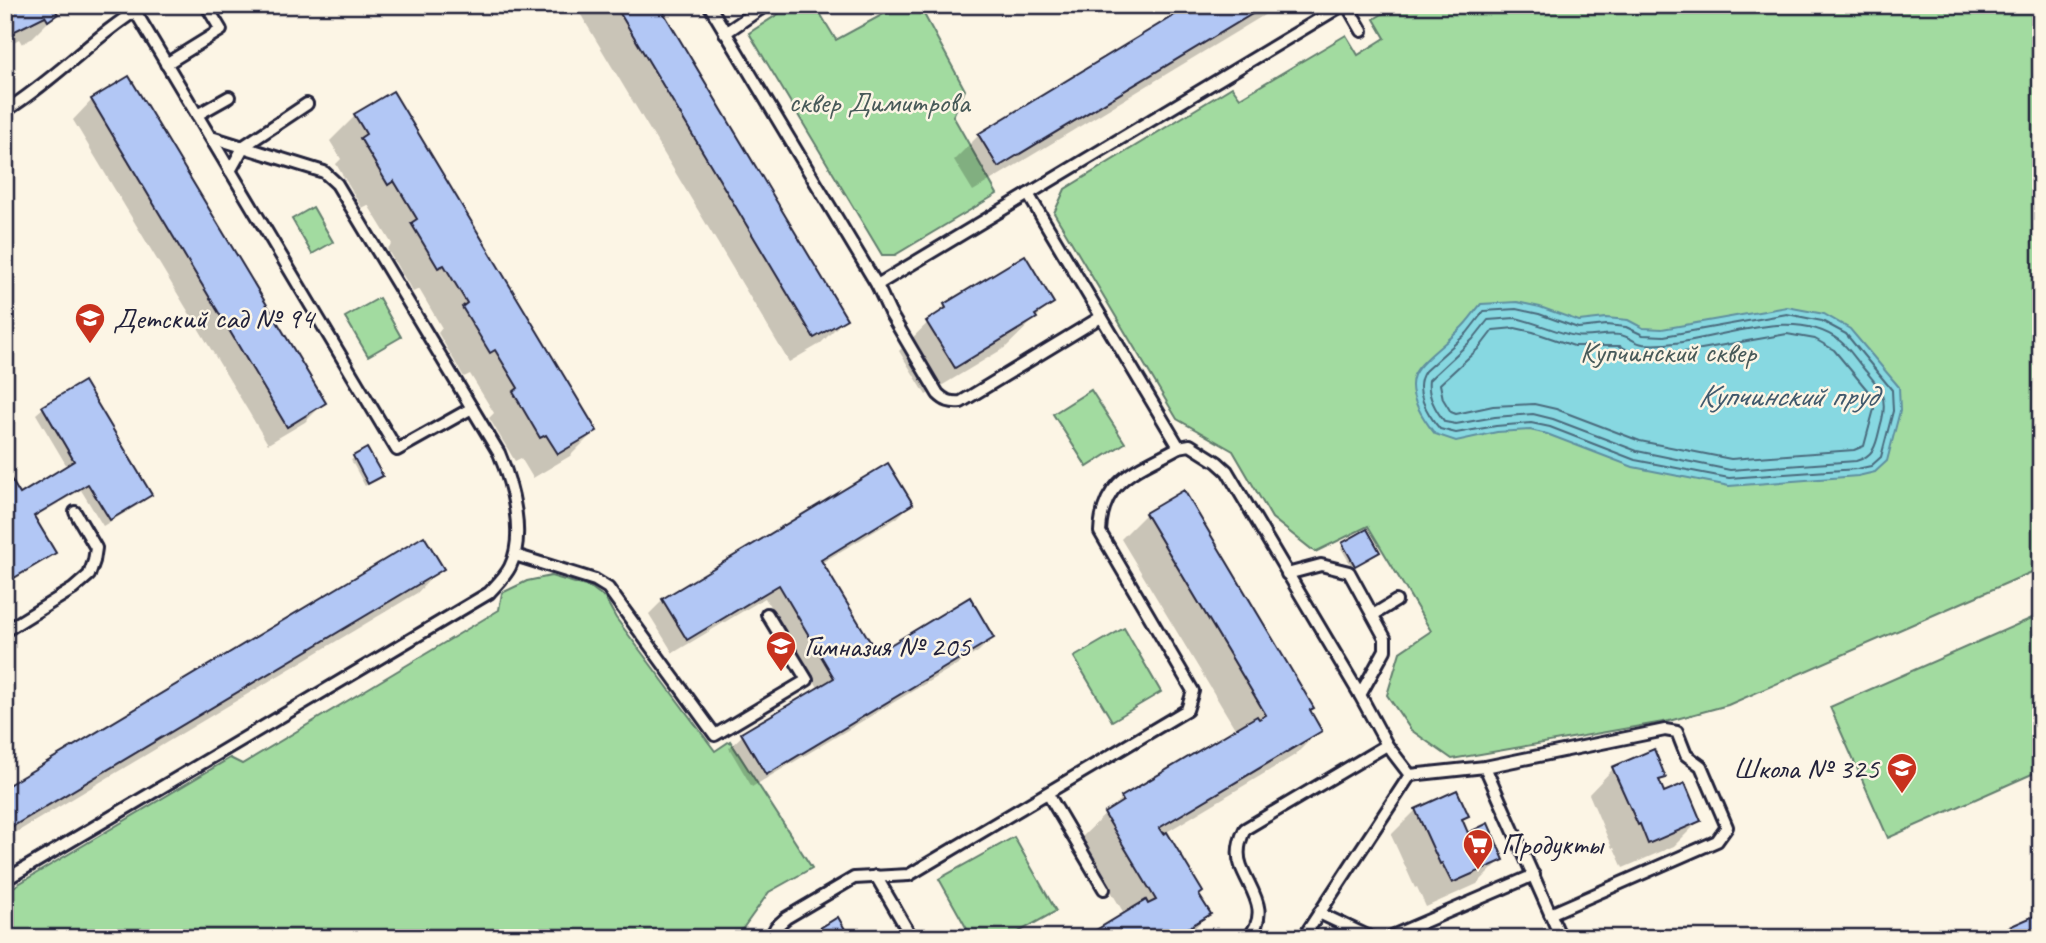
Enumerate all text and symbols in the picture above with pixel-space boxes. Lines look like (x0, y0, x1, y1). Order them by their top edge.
park label: сквер Димитрова (788, 83, 971, 121)
place label: Детский сад № 94 (113, 299, 316, 337)
school or university icon: Детский сад № 94 (73, 301, 107, 345)
park label: Купчинский сквер (1580, 333, 1758, 371)
water label: Купчинский пруд (1698, 375, 1883, 416)
place label: Гимназия № 205 (804, 627, 972, 665)
school or university icon: Гимназия № 205 (764, 629, 798, 673)
place label: Школа № 325 (1733, 749, 1880, 787)
school or university icon: Школа № 325 (1885, 751, 1919, 795)
place label: Продукты (1501, 825, 1605, 863)
supermarket icon: Продукты (1461, 827, 1495, 871)

